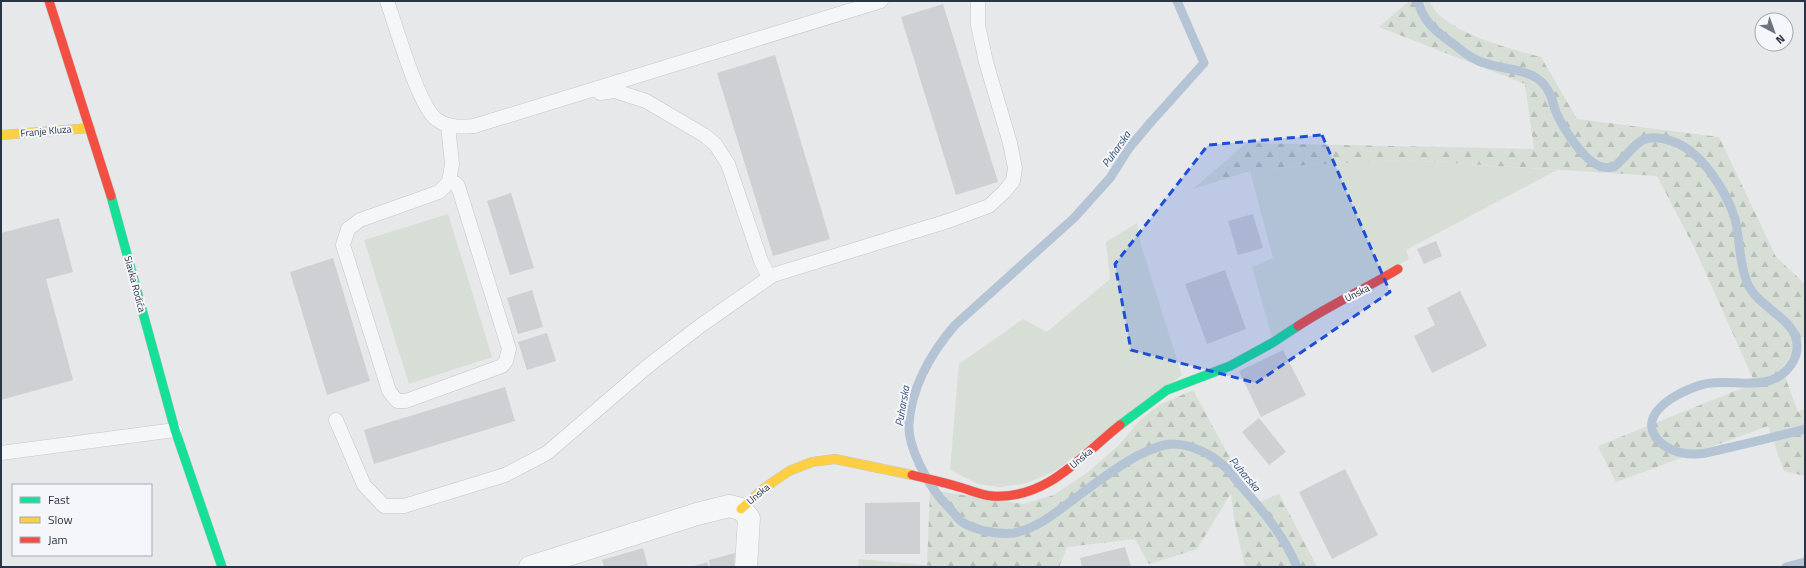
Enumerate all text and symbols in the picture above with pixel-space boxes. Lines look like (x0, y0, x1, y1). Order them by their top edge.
north arrow (1754, 12, 1794, 52)
text: N (1772, 31, 1789, 48)
street label: Franje Kluza (20, 121, 72, 141)
water label: Puharska (1098, 127, 1135, 170)
street label: Slavka Rodića (120, 254, 150, 314)
street label: Unska (1342, 280, 1372, 306)
water label: Puharska (891, 384, 914, 428)
street label: Unska (1066, 444, 1096, 472)
water label: Puharska (1226, 453, 1265, 495)
street label: Unska (743, 480, 773, 508)
legend (12, 484, 152, 556)
text: Fast (48, 490, 71, 509)
text: Slow (48, 510, 73, 529)
text: Jam (48, 530, 68, 549)

